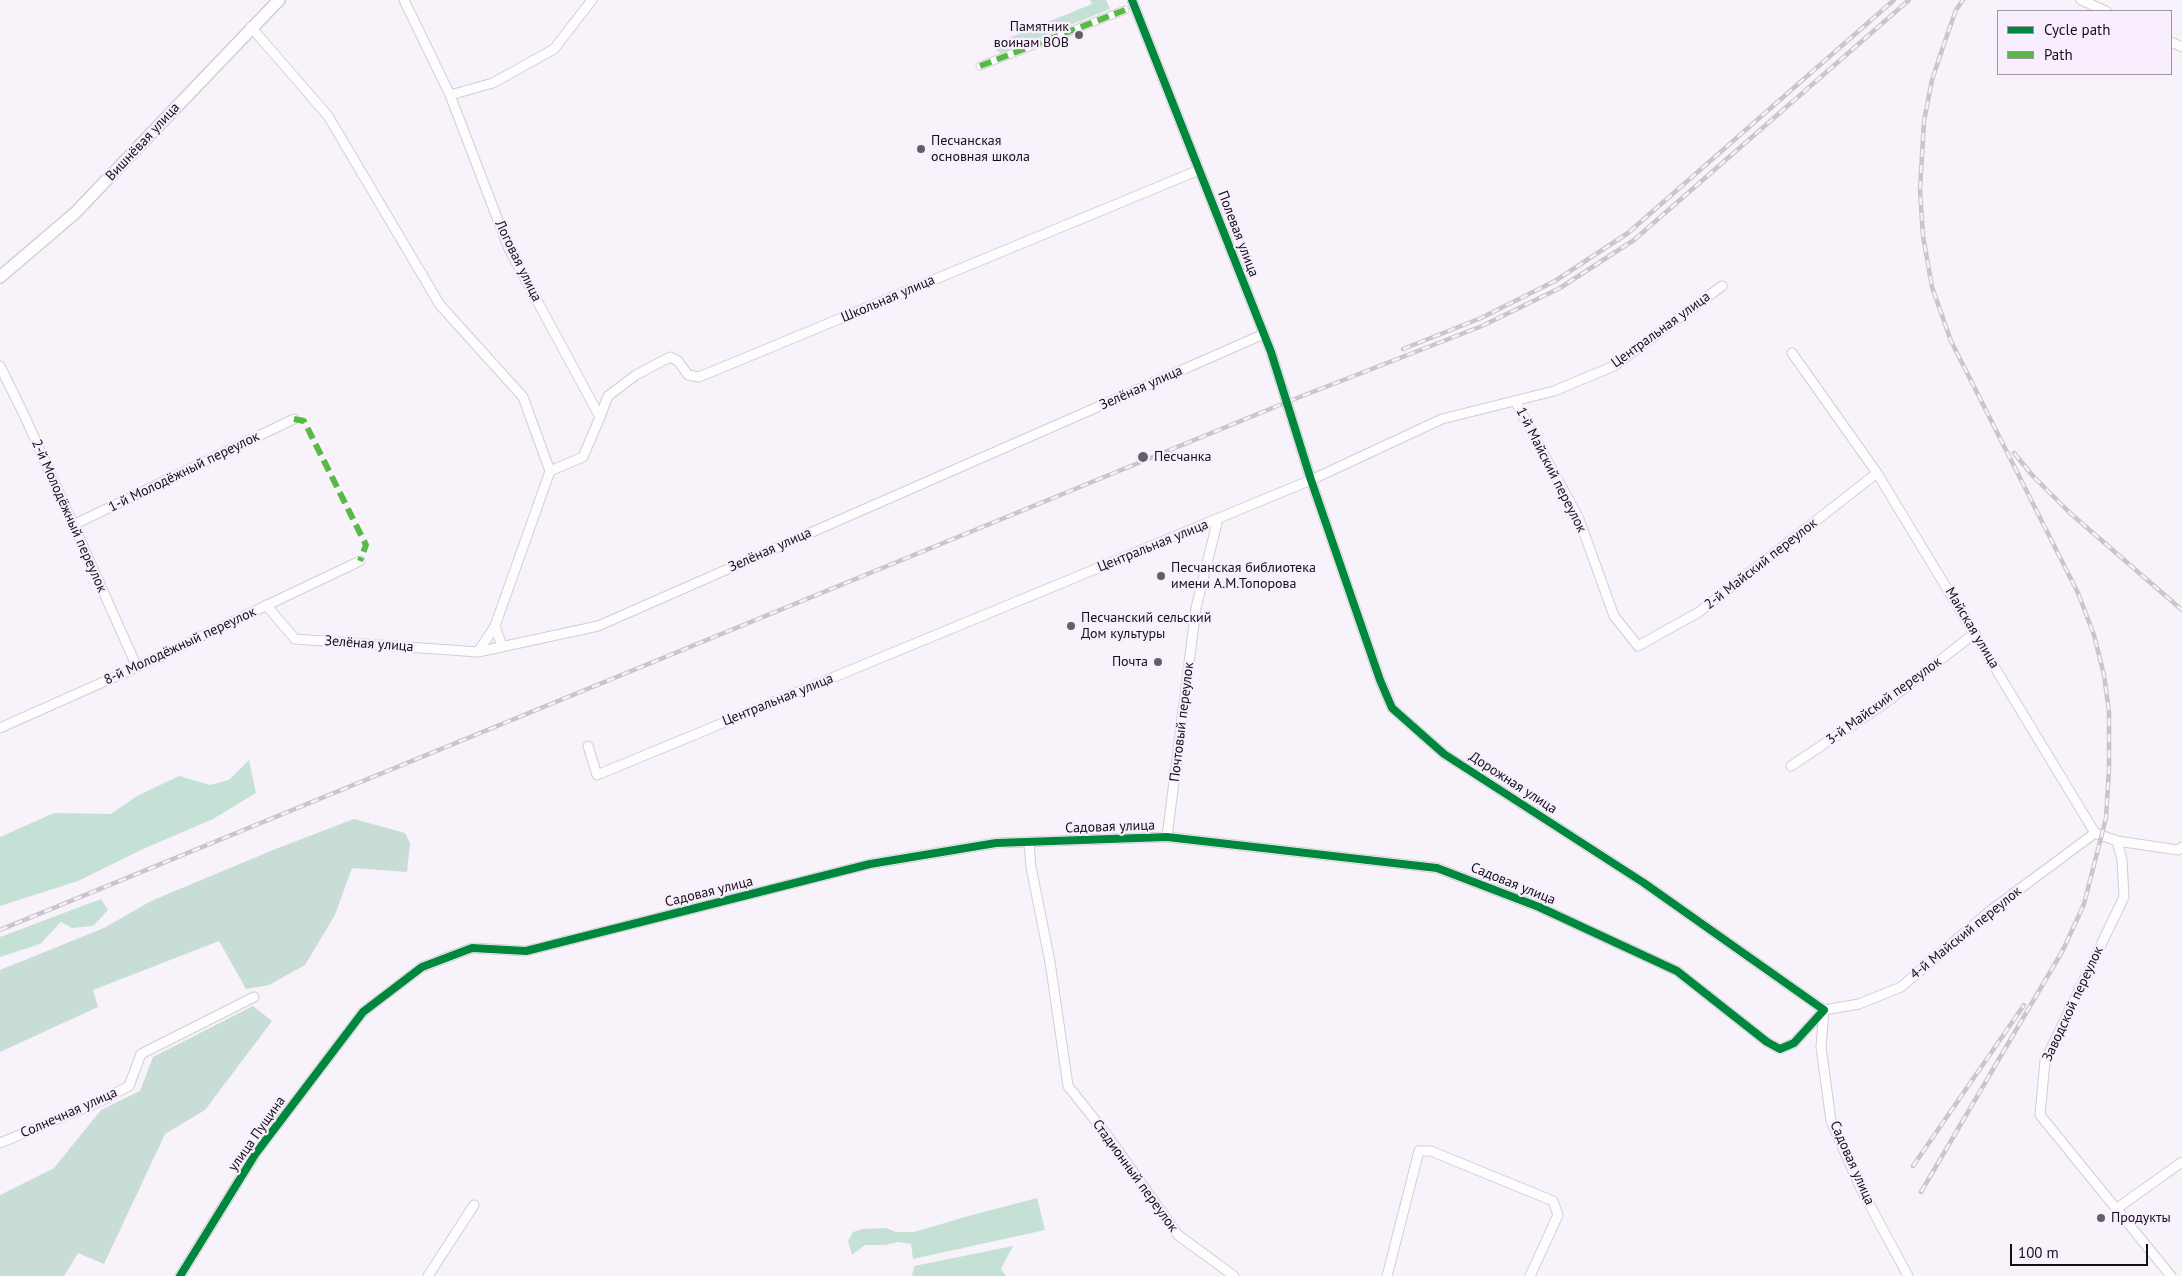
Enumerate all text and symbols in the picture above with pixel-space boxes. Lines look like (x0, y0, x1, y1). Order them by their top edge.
legend (1997, 10, 2172, 75)
place label: Памятник воинам ВОВ (994, 19, 1069, 52)
text: Cycle path (2044, 20, 2110, 39)
marker: Памятник воинам ВОВ (1073, 29, 1085, 41)
text: Path (2044, 45, 2073, 64)
street label: Вишнёвая улица (103, 99, 183, 185)
place label: Песчанская основная школа (931, 133, 1030, 166)
marker: Песчанская основная школа (915, 143, 927, 155)
street label: Полевая улица (1214, 189, 1262, 279)
street label: Логовая улица (491, 217, 545, 305)
street label: Школьная улица (839, 272, 937, 326)
street label: Центральная улица (1608, 288, 1714, 372)
street label: Зелёная улица (1097, 362, 1185, 414)
street label: 1-й Майский переулок (1512, 405, 1590, 535)
street label: 1-й Молодёжный переулок (106, 428, 262, 516)
street label: 2-й Молодёжный переулок (28, 437, 110, 595)
place label: Песчанка (1154, 449, 1211, 465)
marker: Песчанка (1136, 450, 1150, 464)
street label: 2-й Майский переулок (1701, 515, 1821, 613)
street label: Центральная улица (1095, 516, 1211, 576)
street label: Зелёная улица (726, 524, 814, 576)
place label: Песчанская библиотека имени А.М.Топорова (1171, 560, 1316, 592)
marker: Песчанская библиотека имени А.М.Топорова (1155, 570, 1167, 582)
street label: Майская улица (1941, 584, 2003, 672)
street label: 8-й Молодёжный переулок (101, 603, 259, 689)
place label: Песчанский сельский Дом культуры (1081, 610, 1211, 642)
marker: Песчанский сельский Дом культуры (1065, 620, 1077, 632)
street label: Зелёная улица (324, 633, 414, 655)
place label: Почта (1112, 654, 1148, 670)
street label: 3-й Майский переулок (1823, 654, 1945, 748)
marker: Почта (1152, 656, 1164, 668)
street label: Почтовый переулок (1166, 661, 1198, 783)
street label: Центральная улица (720, 670, 836, 730)
street label: Дорожная улица (1466, 748, 1560, 818)
street label: Садовая улица (1065, 817, 1155, 837)
street label: Садовая улица (1468, 859, 1558, 909)
street label: Садовая улица (663, 873, 755, 911)
street label: 4-й Майский переулок (1907, 883, 2025, 983)
street label: Заводской переулок (2039, 944, 2107, 1064)
street label: Солнечная улица (18, 1084, 120, 1142)
street label: улица Пущина (225, 1093, 289, 1175)
street label: Стадионный переулок (1089, 1117, 1181, 1235)
street label: Садовая улица (1826, 1118, 1878, 1208)
place label: Продукты (2111, 1210, 2171, 1226)
marker: Продукты (2095, 1212, 2107, 1224)
scale bar (2012, 1234, 2150, 1266)
text: 100 m (2018, 1243, 2059, 1262)

